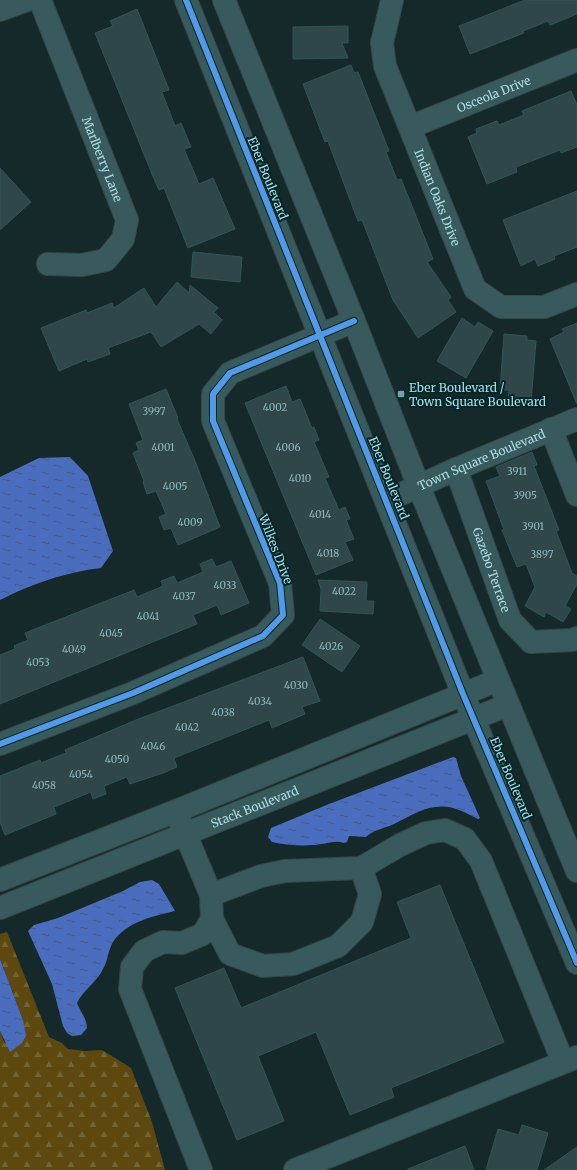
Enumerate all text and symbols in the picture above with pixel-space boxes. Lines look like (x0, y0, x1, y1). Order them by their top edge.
street label: Osceola Drive (454, 72, 533, 115)
street label: Marlberry Lane (79, 114, 126, 204)
street label: Eber Boulevard (245, 134, 291, 222)
street label: Indian Oaks Drive (412, 147, 464, 248)
place label: Eber Boulevard / Town Square Boulevard (409, 380, 546, 409)
marker: Eber Boulevard / Town Square Boulevard (396, 389, 406, 399)
house number: 4002 (263, 401, 287, 414)
house number: 3997 (142, 405, 166, 418)
street label: Town Square Boulevard (415, 426, 547, 493)
street label: Eber Boulevard (366, 434, 412, 522)
house number: 4001 (151, 441, 175, 454)
house number: 4006 (275, 441, 301, 454)
house number: 3911 (507, 465, 527, 478)
house number: 4010 (289, 472, 311, 485)
house number: 4005 (163, 480, 187, 493)
house number: 3905 (513, 489, 537, 502)
house number: 4014 (309, 508, 331, 521)
street label: Wilkes Drive (256, 511, 296, 586)
house number: 4009 (177, 516, 203, 529)
house number: 3901 (522, 520, 545, 533)
street label: Gazebo Terrace (470, 525, 514, 614)
house number: 4018 (317, 547, 339, 560)
house number: 3897 (530, 548, 554, 561)
house number: 4033 (213, 579, 237, 592)
house number: 4022 (332, 585, 356, 598)
house number: 4037 (172, 590, 196, 603)
house number: 4041 (137, 610, 160, 623)
house number: 4045 (99, 627, 123, 640)
house number: 4026 (319, 640, 343, 653)
house number: 4049 (62, 643, 86, 656)
house number: 4053 (26, 656, 50, 669)
house number: 4030 (284, 679, 308, 692)
house number: 4034 (248, 695, 272, 708)
house number: 4038 (211, 706, 235, 719)
house number: 4042 (175, 721, 199, 734)
street label: Eber Boulevard (487, 735, 535, 821)
house number: 4046 (141, 740, 165, 753)
house number: 4050 (105, 753, 129, 766)
house number: 4054 (69, 768, 93, 781)
house number: 4058 (32, 779, 56, 792)
street label: Stack Boulevard (208, 782, 300, 831)

